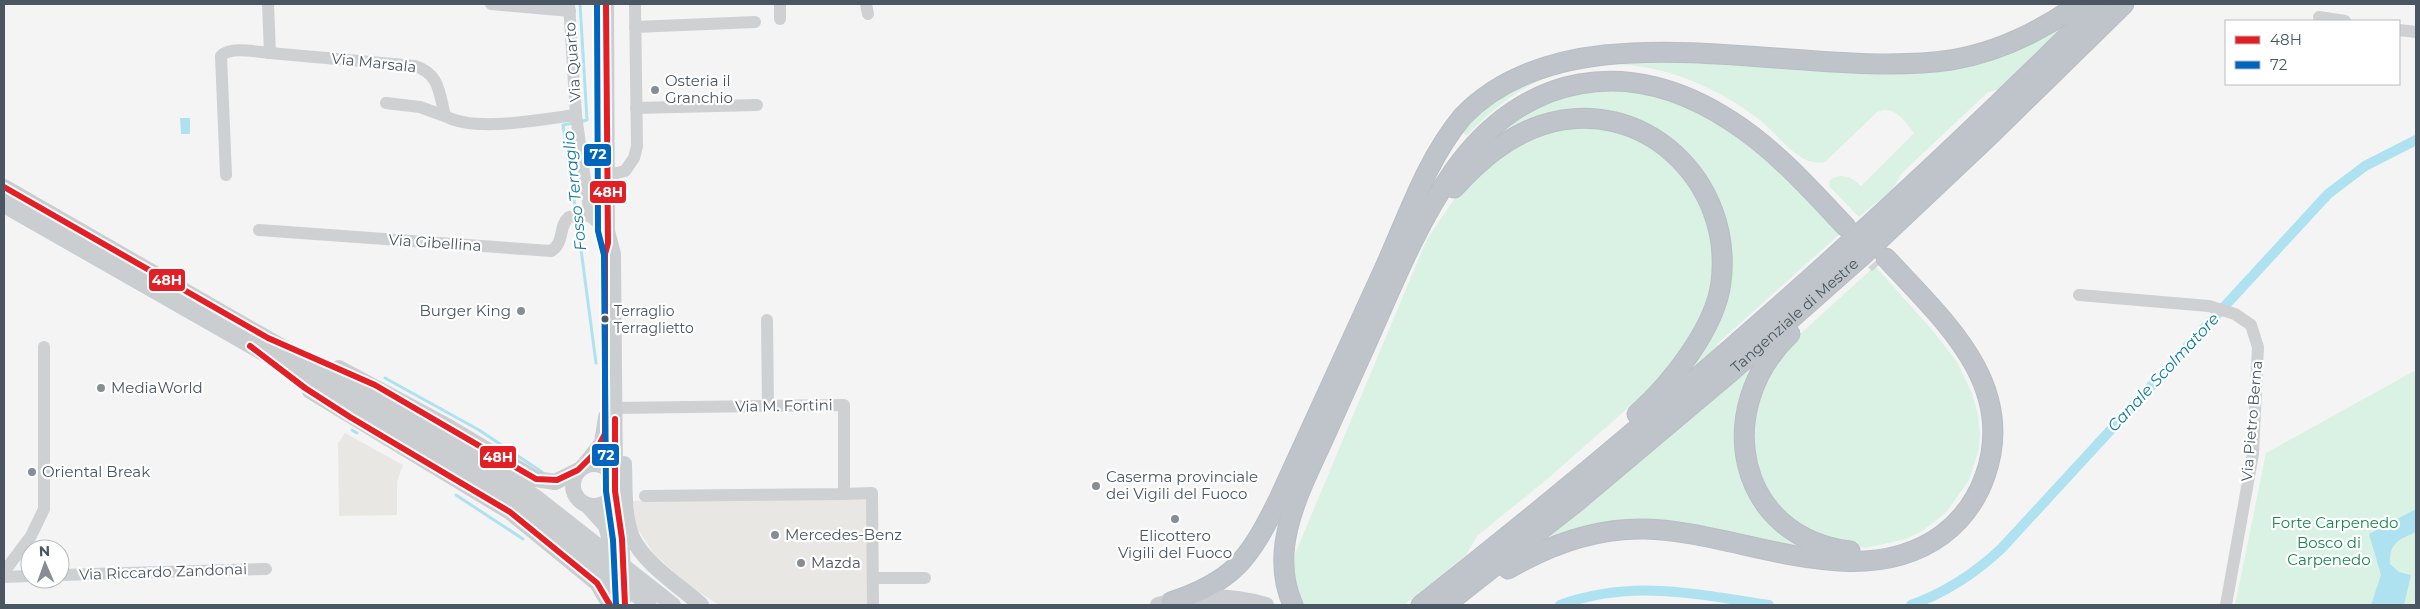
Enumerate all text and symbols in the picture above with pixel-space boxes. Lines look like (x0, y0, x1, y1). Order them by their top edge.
legend (2225, 20, 2400, 85)
street label: Via Quarto (560, 21, 585, 103)
text: 48H (2270, 30, 2302, 49)
street label: Via Marsala (331, 49, 417, 76)
text: 72 (2270, 55, 2287, 74)
place label: Osteria il Granchio (665, 71, 733, 107)
marker: Osteria il Granchio (649, 84, 661, 96)
water label: Fosso Terraglio (559, 130, 590, 252)
line badge: 72 (583, 143, 612, 167)
text: 72 (590, 145, 606, 163)
line badge: 48H (589, 180, 627, 204)
text: 48H (593, 183, 623, 201)
street label: Via Gibellina (388, 230, 482, 255)
street label: Tangenziale di Mestre (1726, 254, 1862, 377)
line badge: 48H (148, 268, 186, 292)
text: 48H (152, 271, 182, 289)
place label: Burger King (419, 301, 511, 320)
place label: Terraglio Terraglietto (614, 302, 694, 337)
marker: Burger King (515, 305, 527, 317)
water label: Canale Scolmatore (2104, 309, 2223, 435)
marker: Terraglio Terraglietto (600, 314, 610, 324)
street label: Via Pietro Berna (2237, 360, 2266, 482)
place label: MediaWorld (111, 378, 203, 397)
marker: MediaWorld (95, 382, 107, 394)
street label: Via M. Fortini (735, 395, 833, 416)
line badge: 72 (591, 443, 620, 467)
line badge: 48H (479, 445, 517, 469)
text: 72 (598, 446, 614, 464)
text: 48H (483, 448, 513, 466)
place label: Oriental Break (42, 462, 150, 481)
marker: Oriental Break (26, 466, 38, 478)
place label: Caserma provinciale dei Vigili del Fuoco (1106, 467, 1258, 503)
marker: Caserma provinciale dei Vigili del Fuoco (1090, 480, 1102, 492)
marker: Elicottero Vigili del Fuoco (1169, 513, 1181, 525)
park label: Forte Carpenedo (2272, 513, 2398, 532)
place label: Mercedes-Benz (785, 525, 902, 544)
place label: Elicottero Vigili del Fuoco (1118, 526, 1232, 562)
marker: Mercedes-Benz (769, 529, 781, 541)
park label: Bosco di Carpenedo (2287, 533, 2371, 569)
north arrow (20, 539, 70, 589)
text: N (39, 542, 51, 560)
place label: Mazda (811, 553, 861, 572)
marker: Mazda (795, 557, 807, 569)
street label: Via Riccardo Zandonai (79, 559, 247, 584)

